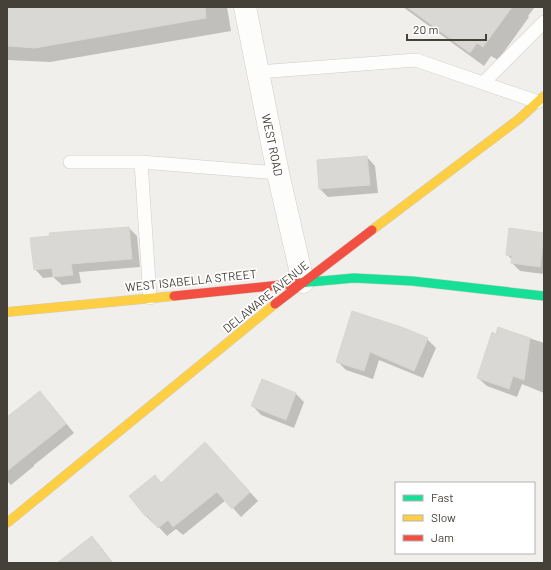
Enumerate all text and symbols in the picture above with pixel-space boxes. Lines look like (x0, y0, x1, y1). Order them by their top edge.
scale bar (407, 16, 486, 42)
text: 20 m (413, 22, 439, 36)
street label: WEST ROAD (260, 112, 286, 177)
street label: DELAWARE AVENUE (220, 257, 311, 335)
street label: WEST ISABELLA STREET (125, 266, 257, 294)
legend (395, 482, 535, 554)
text: Fast (431, 490, 454, 504)
text: Slow (431, 510, 456, 524)
text: Jam (431, 530, 454, 544)

